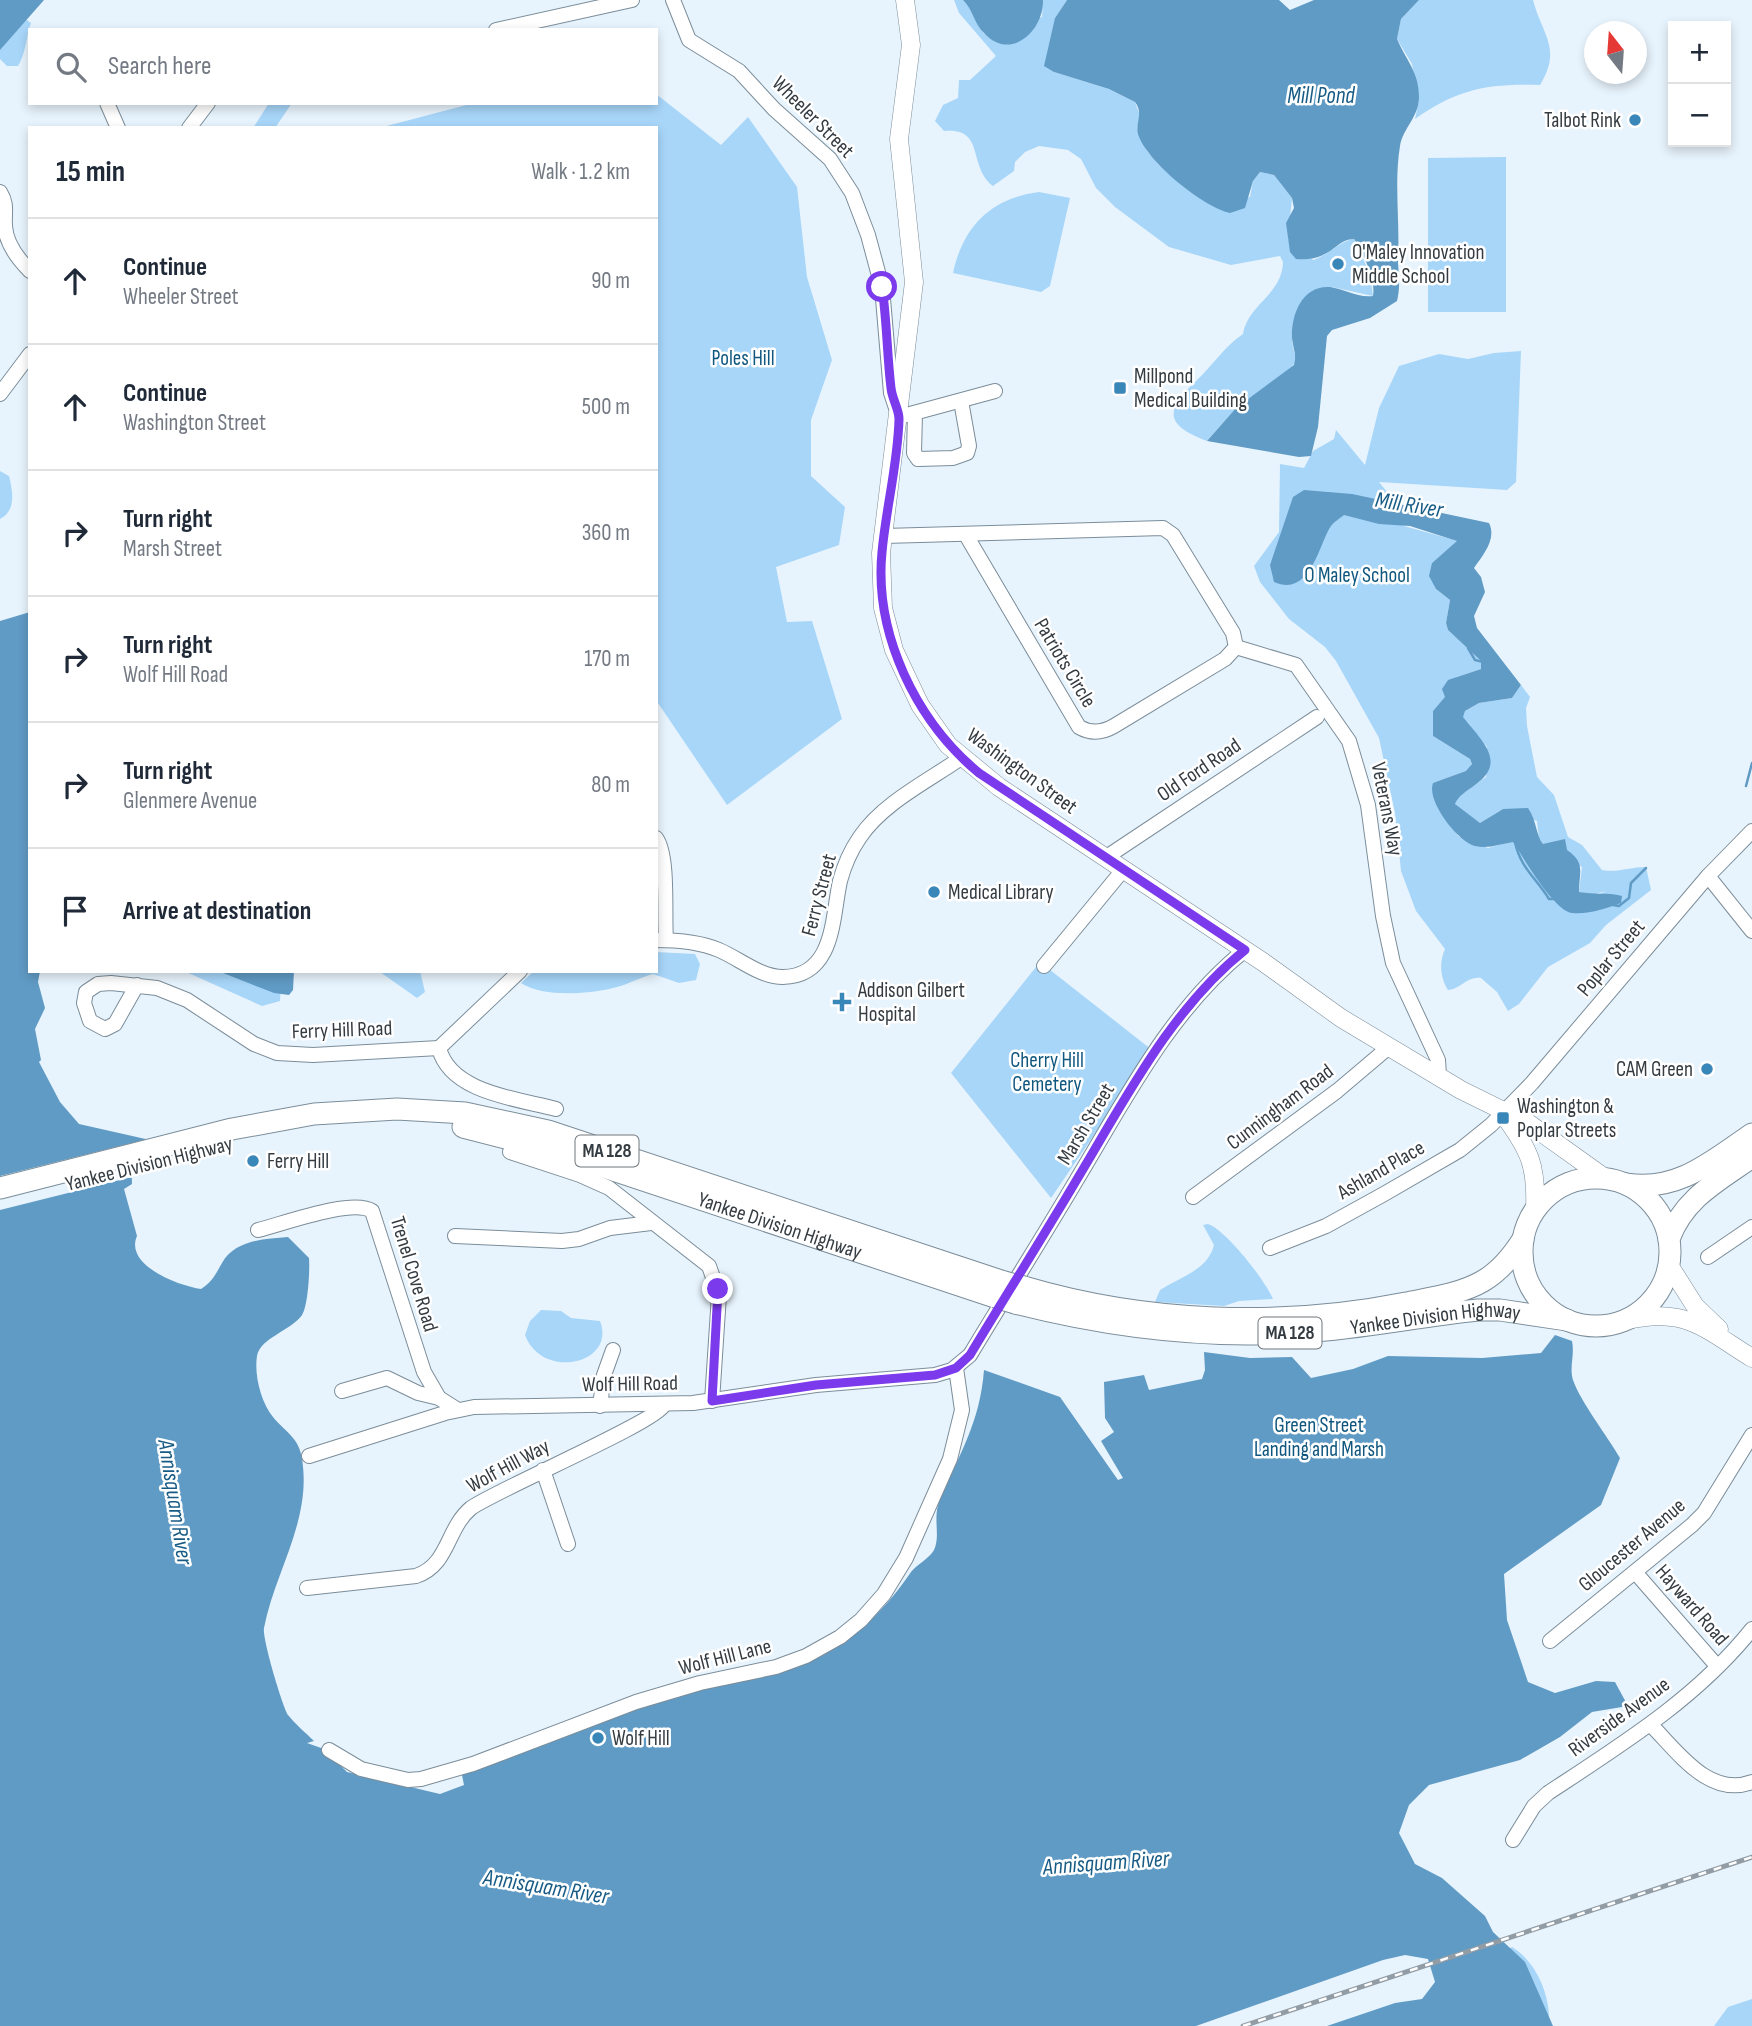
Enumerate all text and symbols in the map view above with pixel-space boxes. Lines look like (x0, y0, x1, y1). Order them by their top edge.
north arrow (1584, 21, 1647, 84)
map controls (1668, 21, 1731, 147)
button: + (1668, 21, 1731, 84)
search box (28, 28, 658, 105)
icon: search (52, 48, 90, 86)
text: Search here (108, 51, 211, 82)
street label: Wheeler Street (767, 71, 859, 163)
water label: Mill Pond (1287, 82, 1355, 110)
button: − (1668, 84, 1731, 147)
place label: Talbot Rink (1544, 108, 1621, 133)
marker: Talbot Rink (1627, 112, 1643, 128)
text: 15 min (56, 154, 125, 190)
text: Walk · 1.2 km (531, 158, 630, 186)
place label: O'Maley Innovation Middle School (1352, 240, 1485, 289)
text: Continue (123, 252, 207, 283)
marker: O'Maley Innovation Middle School (1330, 256, 1346, 272)
icon: ahead (56, 262, 94, 300)
text: 90 m (591, 267, 630, 295)
route start (866, 271, 897, 302)
text: Wheeler Street (123, 283, 239, 311)
park label: Poles Hill (711, 346, 775, 371)
place label: Millpond Medical Building (1134, 364, 1247, 413)
text: Continue (123, 378, 207, 409)
marker: Millpond Medical Building (1112, 380, 1128, 396)
icon: ahead (56, 388, 94, 426)
text: 500 m (582, 393, 630, 421)
text: Washington Street (123, 409, 266, 437)
water label: Mill River (1373, 486, 1446, 524)
text: Turn right (123, 504, 212, 535)
icon: right (56, 514, 94, 552)
text: 360 m (582, 519, 630, 547)
text: Marsh Street (123, 535, 222, 563)
park label: O Maley School (1304, 563, 1410, 588)
street label: Patriots Circle (1029, 614, 1101, 712)
text: Turn right (123, 630, 212, 661)
icon: right (56, 640, 94, 678)
text: 170 m (584, 645, 630, 673)
text: Wolf Hill Road (123, 661, 228, 689)
street label: Washington Street (962, 723, 1082, 819)
street label: Old Ford Road (1152, 733, 1246, 807)
text: Turn right (123, 756, 212, 787)
street label: Veterans Way (1366, 760, 1408, 858)
icon: right (56, 766, 94, 804)
text: 80 m (591, 771, 630, 799)
text: Glenmere Avenue (123, 787, 257, 815)
street label: Ferry Street (796, 851, 842, 939)
place label: Medical Library (948, 880, 1054, 905)
marker: Medical Library (926, 884, 942, 900)
icon: arrive (56, 892, 94, 930)
text: Arrive at destination (123, 896, 311, 927)
street label: Poplar Street (1572, 915, 1650, 1001)
place label: Addison Gilbert Hospital (857, 978, 965, 1027)
marker: Addison Gilbert Hospital (832, 992, 852, 1012)
street label: Ferry Hill Road (291, 1016, 393, 1044)
park label: Cherry Hill Cemetery (1010, 1048, 1084, 1097)
place label: CAM Green (1616, 1057, 1693, 1082)
street label: Cunningham Road (1222, 1059, 1338, 1155)
marker: CAM Green (1699, 1061, 1715, 1077)
street label: Marsh Street (1052, 1079, 1120, 1169)
place label: Washington & Poplar Streets (1517, 1094, 1616, 1143)
marker: Washington & Poplar Streets (1495, 1110, 1511, 1126)
street label: Yankee Division Highway (63, 1131, 235, 1197)
road number: MA 128 (576, 1135, 638, 1166)
street label: Ashland Place (1332, 1135, 1429, 1205)
place label: Ferry Hill (267, 1149, 329, 1174)
marker: Ferry Hill (245, 1153, 261, 1169)
street label: Yankee Division Highway (695, 1187, 865, 1264)
street label: Trenel Cove Road (385, 1213, 443, 1335)
route end (702, 1273, 733, 1304)
street label: Yankee Division Highway (1349, 1298, 1522, 1340)
road number: MA 128 (1258, 1317, 1322, 1348)
street label: Wolf Hill Road (582, 1371, 678, 1397)
park label: Green Street Landing and Marsh (1254, 1413, 1384, 1462)
street label: Wolf Hill Way (462, 1434, 554, 1498)
water label: Annisquam River (151, 1436, 199, 1568)
street label: Gloucester Avenue (1574, 1493, 1690, 1597)
street label: Hayward Road (1650, 1559, 1734, 1651)
street label: Wolf Hill Lane (676, 1633, 774, 1681)
street label: Riverside Avenue (1563, 1672, 1675, 1762)
place label: Wolf Hill (612, 1726, 670, 1751)
marker: Wolf Hill (590, 1730, 606, 1746)
water label: Annisquam River (1041, 1845, 1172, 1881)
water label: Annisquam River (480, 1863, 612, 1911)

